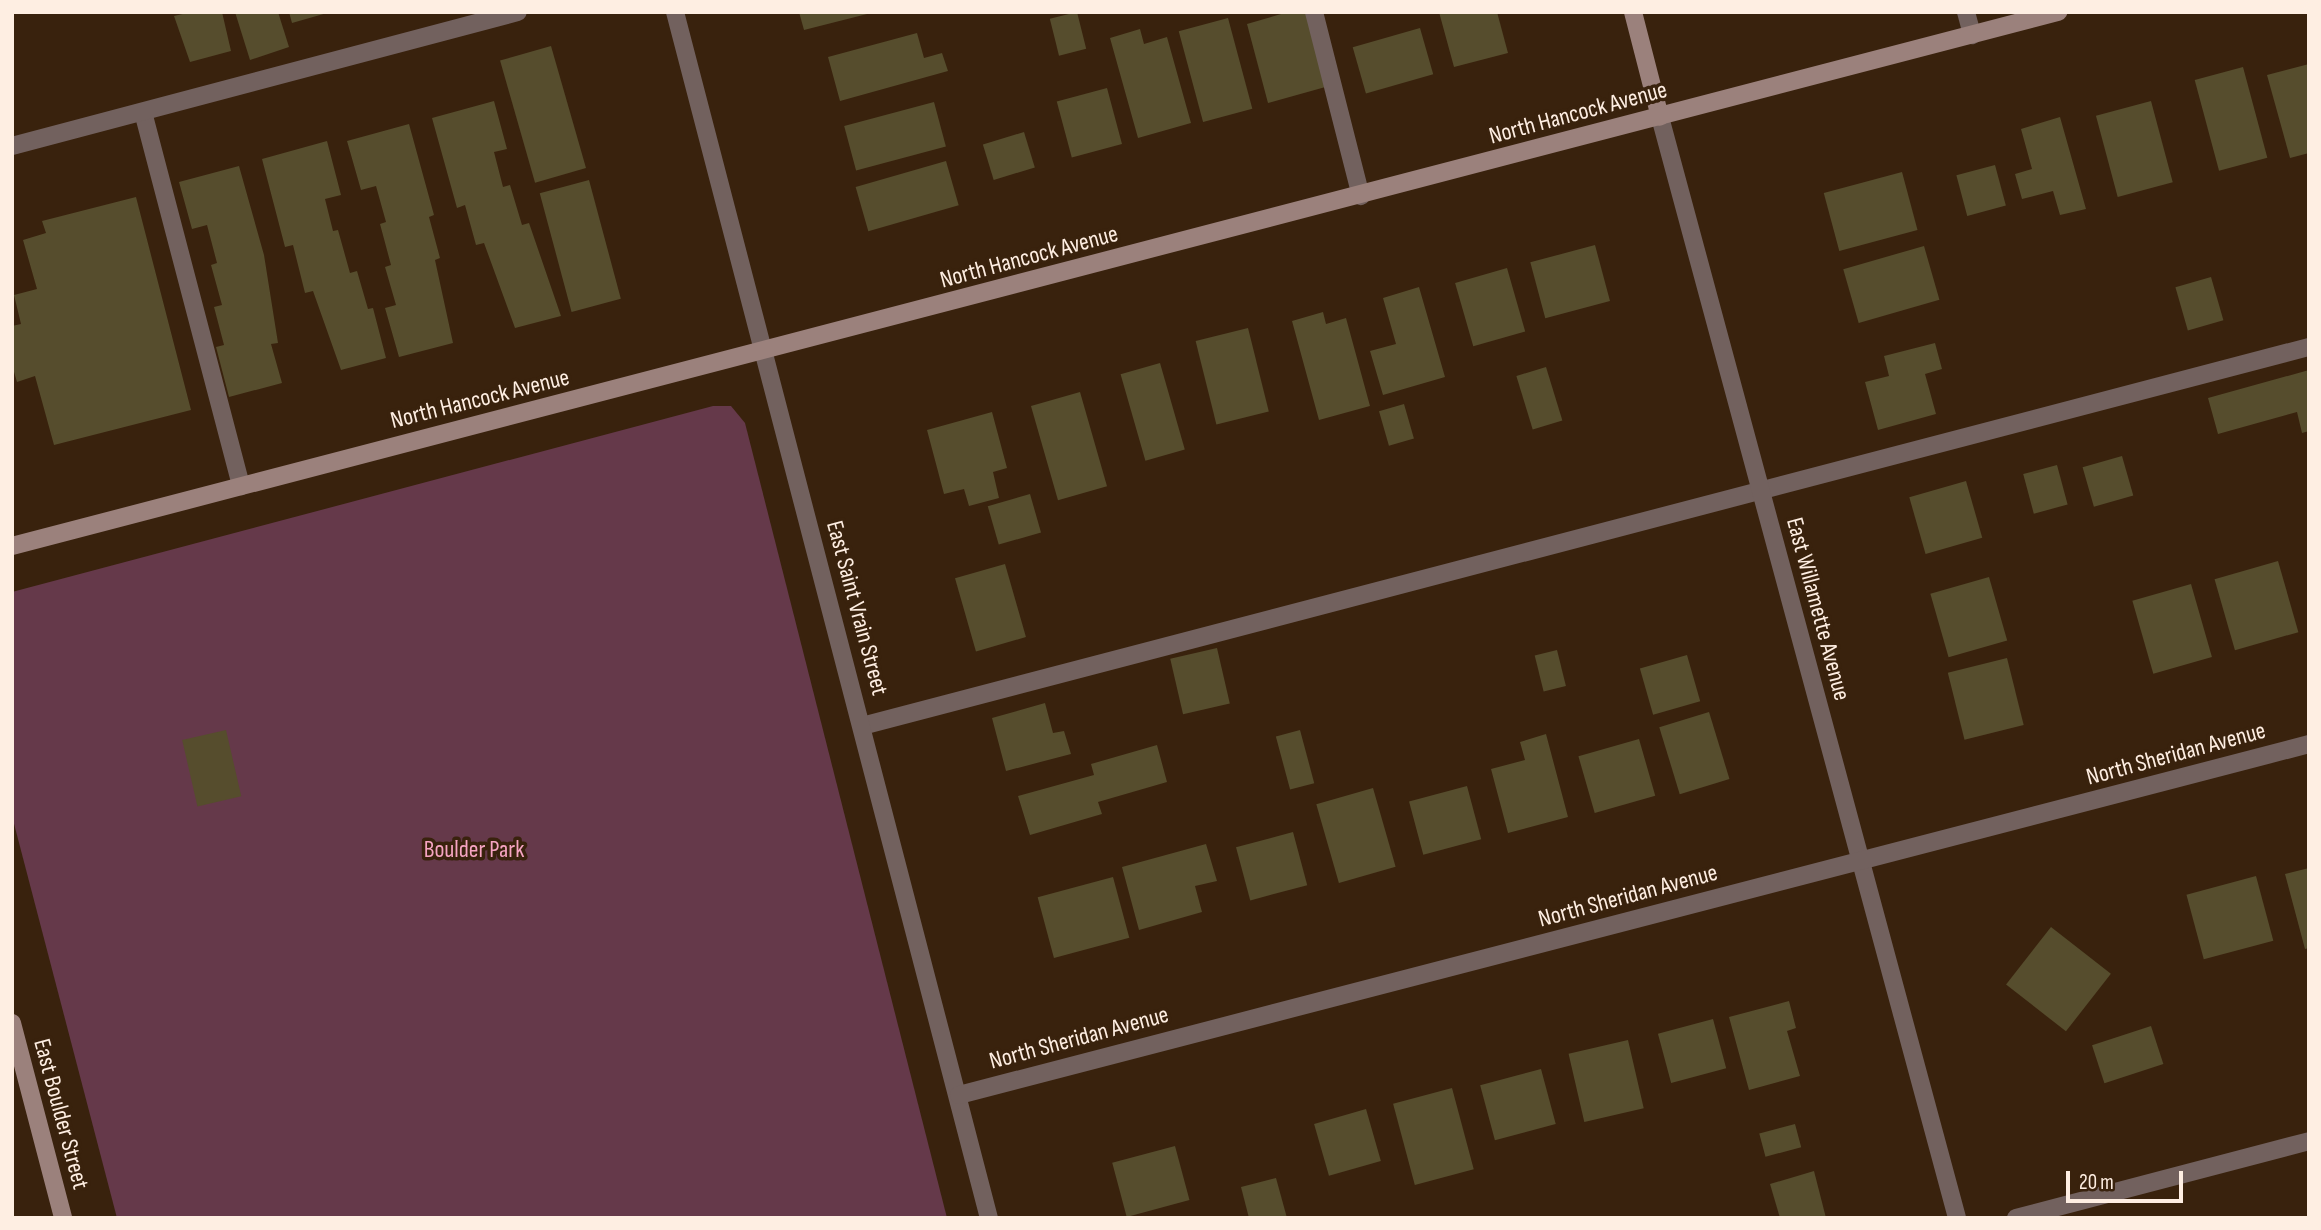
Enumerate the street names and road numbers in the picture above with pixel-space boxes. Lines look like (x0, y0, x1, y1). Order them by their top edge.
street label: North Hancock Avenue (1486, 75, 1670, 151)
street label: North Hancock Avenue (937, 219, 1121, 295)
street label: North Hancock Avenue (388, 363, 572, 435)
street label: East Willamette Avenue (1780, 514, 1856, 704)
street label: East Saint Vrain Street (820, 518, 894, 698)
street label: North Sheridan Avenue (2083, 716, 2269, 792)
street label: North Sheridan Avenue (1535, 858, 1721, 934)
street label: North Sheridan Avenue (986, 1000, 1172, 1076)
street label: East Boulder Street (27, 1036, 95, 1192)

